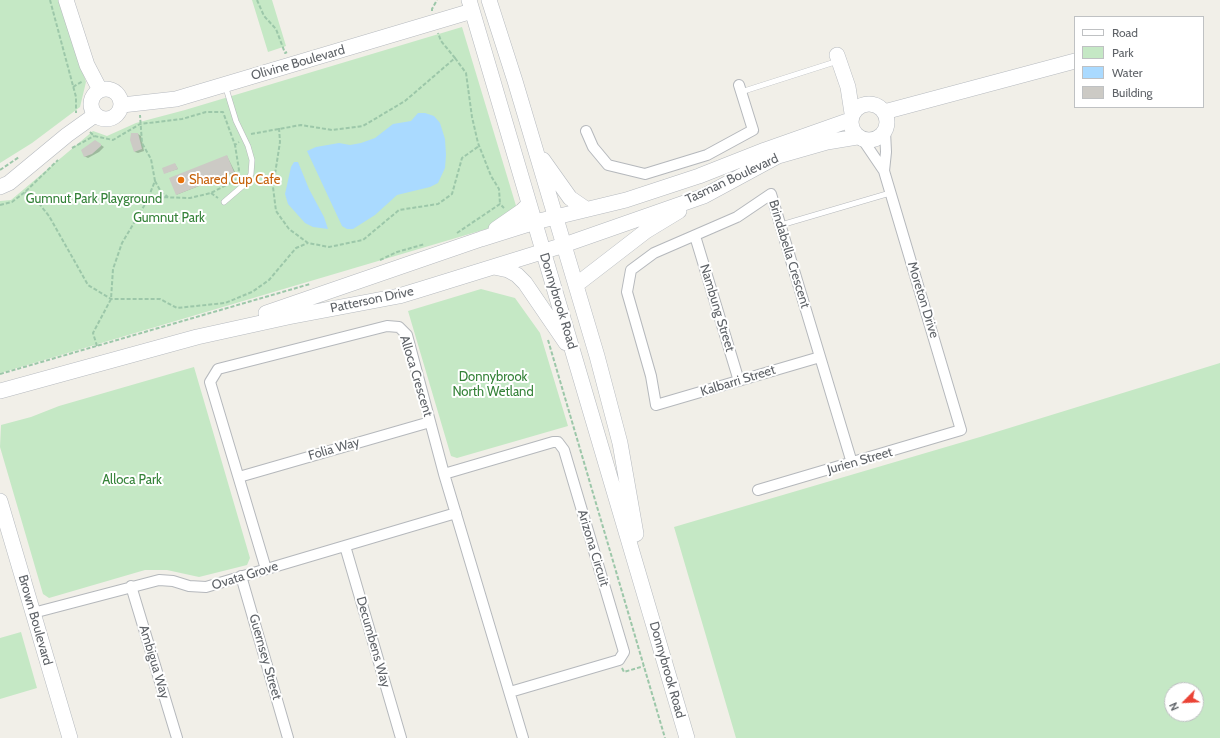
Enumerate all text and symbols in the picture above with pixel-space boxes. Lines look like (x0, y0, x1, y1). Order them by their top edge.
legend (1074, 16, 1204, 108)
text: Road (1112, 25, 1138, 40)
street label: Olivine Boulevard (249, 42, 347, 84)
text: Park (1112, 45, 1134, 60)
text: Water (1112, 65, 1142, 80)
text: Building (1112, 85, 1153, 100)
street label: Tasman Boulevard (683, 151, 781, 207)
place label: Shared Cup Cafe (189, 172, 280, 188)
marker: Shared Cup Cafe (176, 175, 186, 185)
park label: Gumnut Park Playground (26, 191, 162, 207)
street label: Brindabella Crescent (765, 198, 813, 310)
park label: Gumnut Park (133, 210, 205, 226)
street label: Donnybrook Road (536, 251, 580, 351)
street label: Moreton Drive (904, 260, 942, 340)
street label: Nambung Street (696, 262, 738, 354)
street label: Patterson Drive (329, 284, 415, 316)
street label: Alloca Crescent (396, 334, 436, 418)
street label: Kalbarri Street (699, 362, 777, 400)
park label: Donnybrook North Wetland (452, 369, 534, 400)
street label: Folia Way (307, 434, 361, 464)
street label: Jurien Street (826, 444, 894, 478)
park label: Alloca Park (102, 472, 162, 488)
street label: Arizona Circuit (574, 508, 612, 588)
street label: Ovata Grove (210, 559, 280, 593)
street label: Brown Boulevard (15, 573, 55, 667)
street label: Decumbens Way (353, 595, 393, 689)
street label: Guernsey Street (245, 612, 285, 702)
street label: Donnybrook Road (646, 620, 688, 720)
street label: Ambigua Way (135, 623, 173, 701)
north arrow (1164, 682, 1204, 722)
text: N (1166, 700, 1182, 713)

